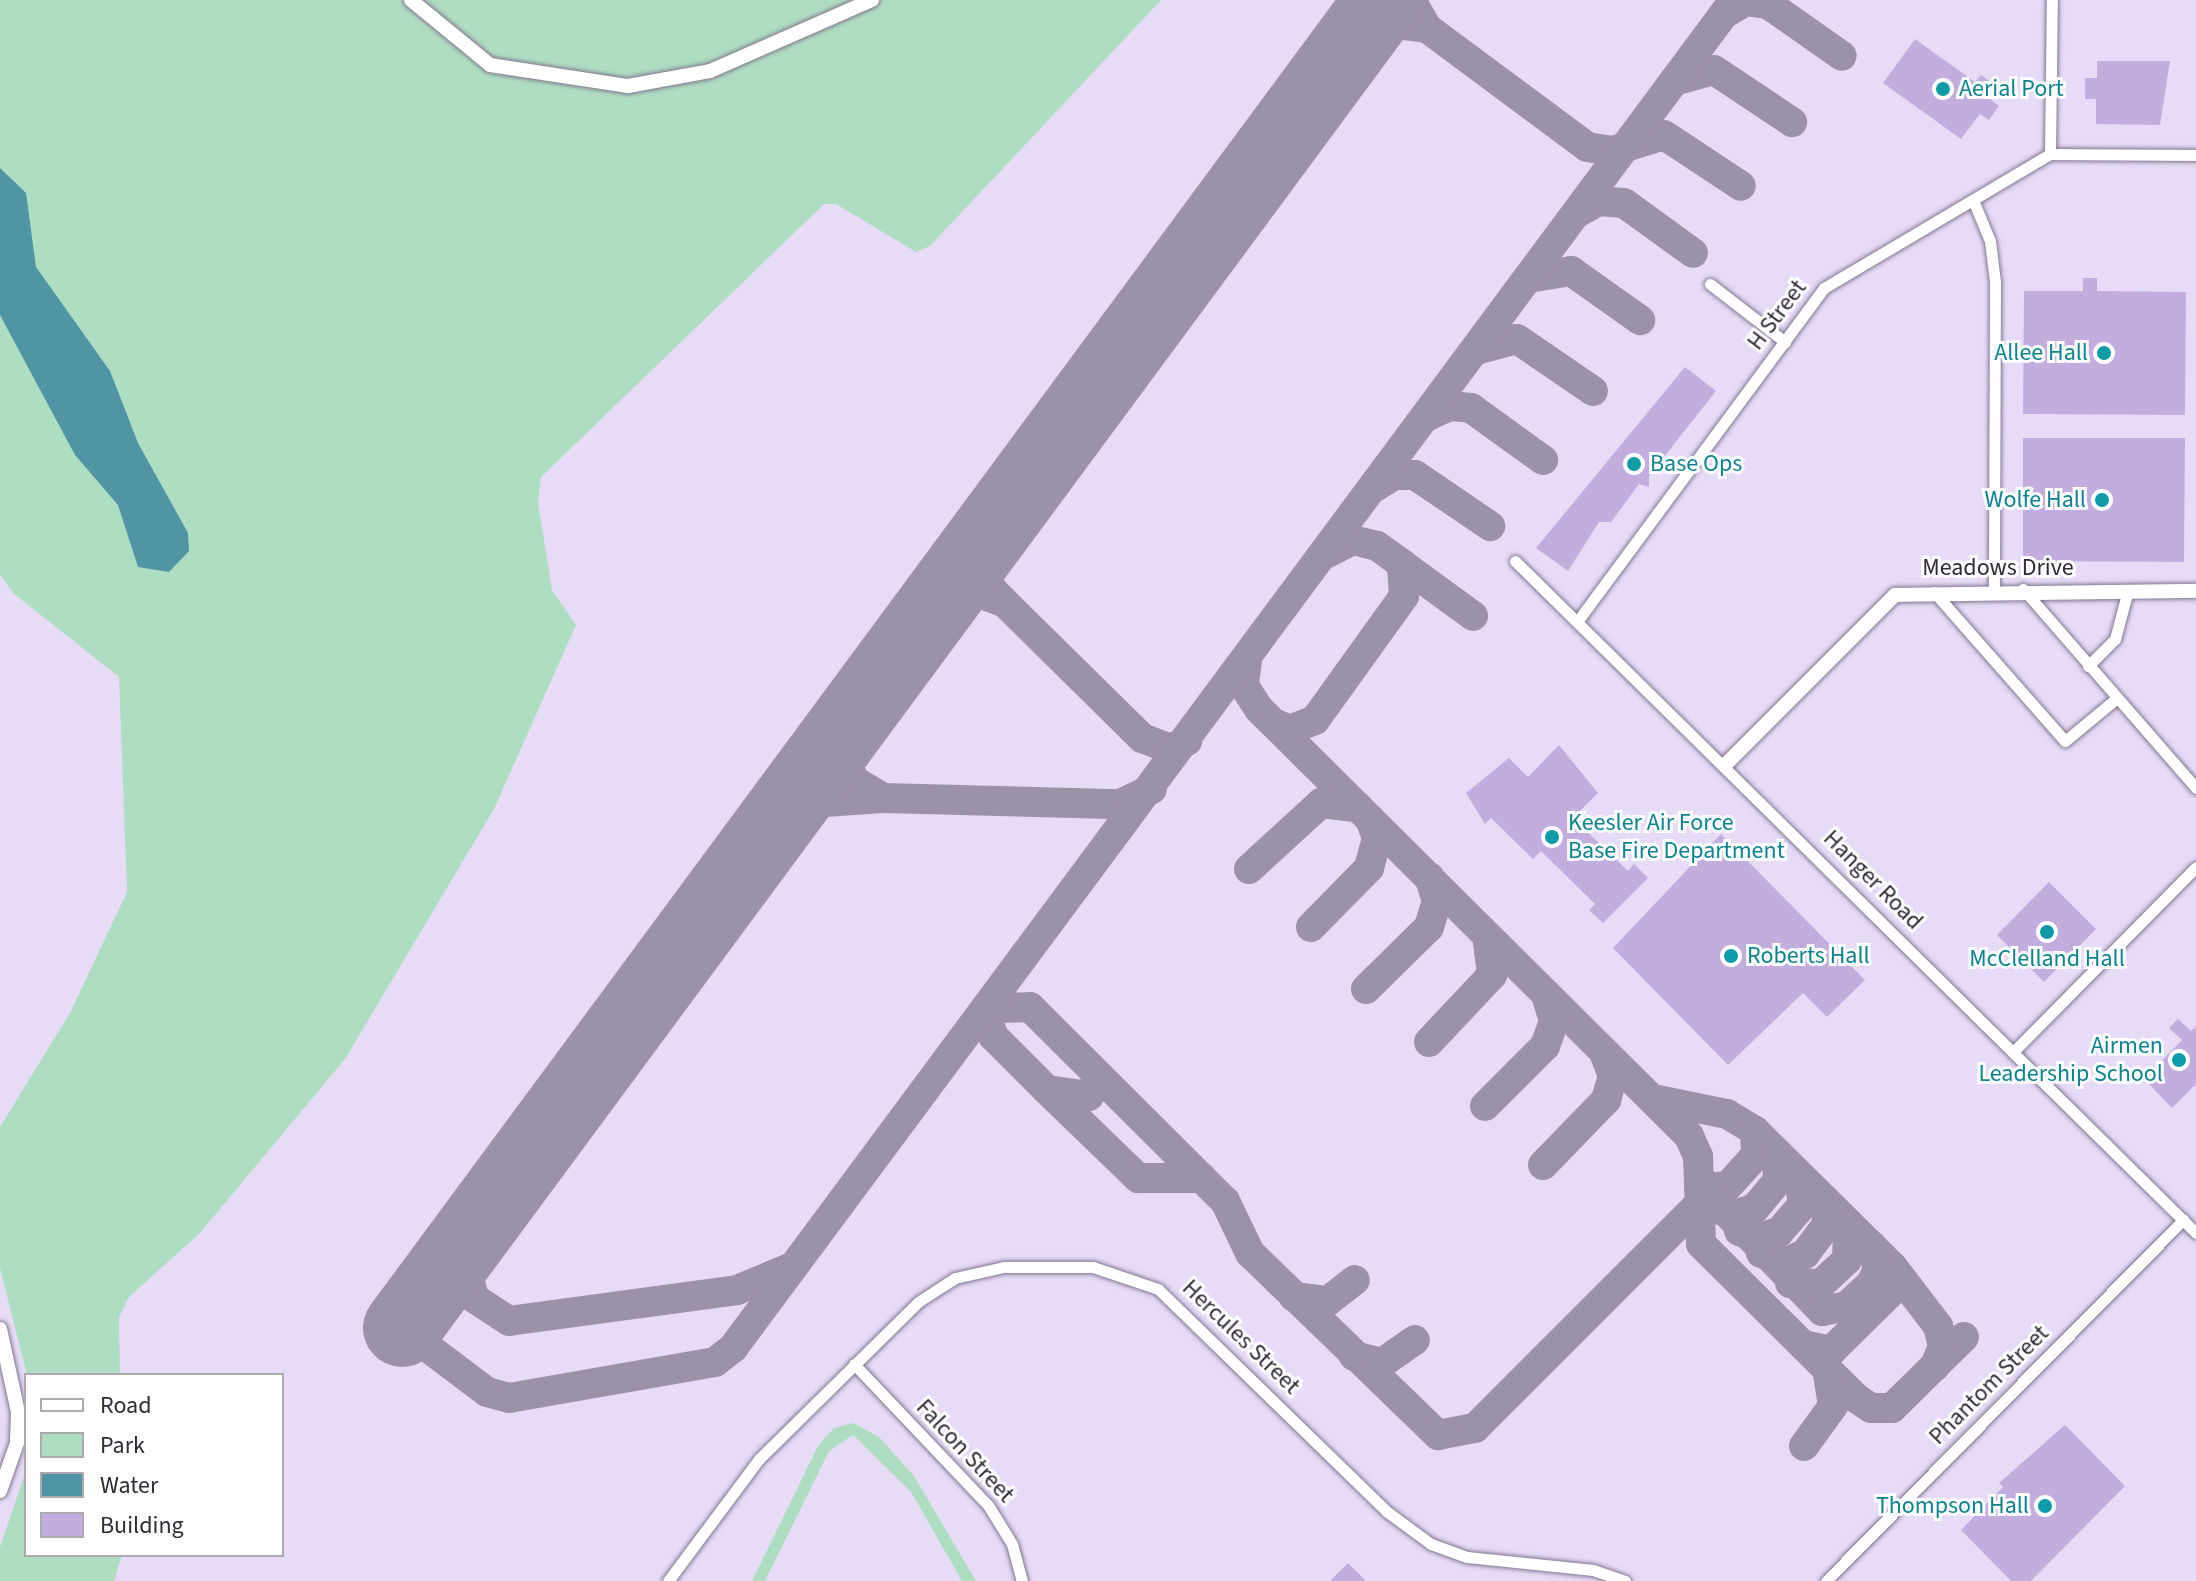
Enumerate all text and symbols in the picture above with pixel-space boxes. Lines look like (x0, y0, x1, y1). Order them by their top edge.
place label: Aerial Port (1959, 75, 2064, 103)
marker: Aerial Port (1934, 80, 1952, 98)
street label: H Street (1741, 274, 1813, 356)
place label: Allee Hall (1994, 339, 2088, 367)
marker: Allee Hall (2095, 344, 2113, 362)
place label: Base Ops (1650, 450, 1742, 478)
marker: Base Ops (1625, 455, 1643, 473)
place label: Wolfe Hall (1985, 486, 2086, 514)
marker: Wolfe Hall (2093, 491, 2111, 509)
street label: Meadows Drive (1922, 554, 2074, 582)
place label: Keesler Air Force Base Fire Department (1568, 809, 1785, 865)
street label: Hanger Road (1817, 824, 1929, 936)
marker: Keesler Air Force Base Fire Department (1543, 828, 1561, 846)
marker: McClelland Hall (2038, 923, 2056, 941)
place label: Roberts Hall (1747, 942, 1870, 970)
place label: McClelland Hall (1969, 945, 2125, 973)
marker: Roberts Hall (1722, 947, 1740, 965)
place label: Airmen Leadership School (1978, 1032, 2163, 1088)
marker: Airmen Leadership School (2170, 1051, 2188, 1069)
street label: Hercules Street (1176, 1274, 1306, 1400)
street label: Phantom Street (1923, 1319, 2055, 1451)
legend (24, 1373, 284, 1557)
text: Road (100, 1388, 152, 1423)
street label: Falcon Street (910, 1393, 1020, 1509)
text: Park (100, 1428, 145, 1463)
text: Water (100, 1468, 158, 1503)
place label: Thompson Hall (1876, 1492, 2029, 1520)
marker: Thompson Hall (2036, 1497, 2054, 1515)
text: Building (100, 1508, 184, 1543)

